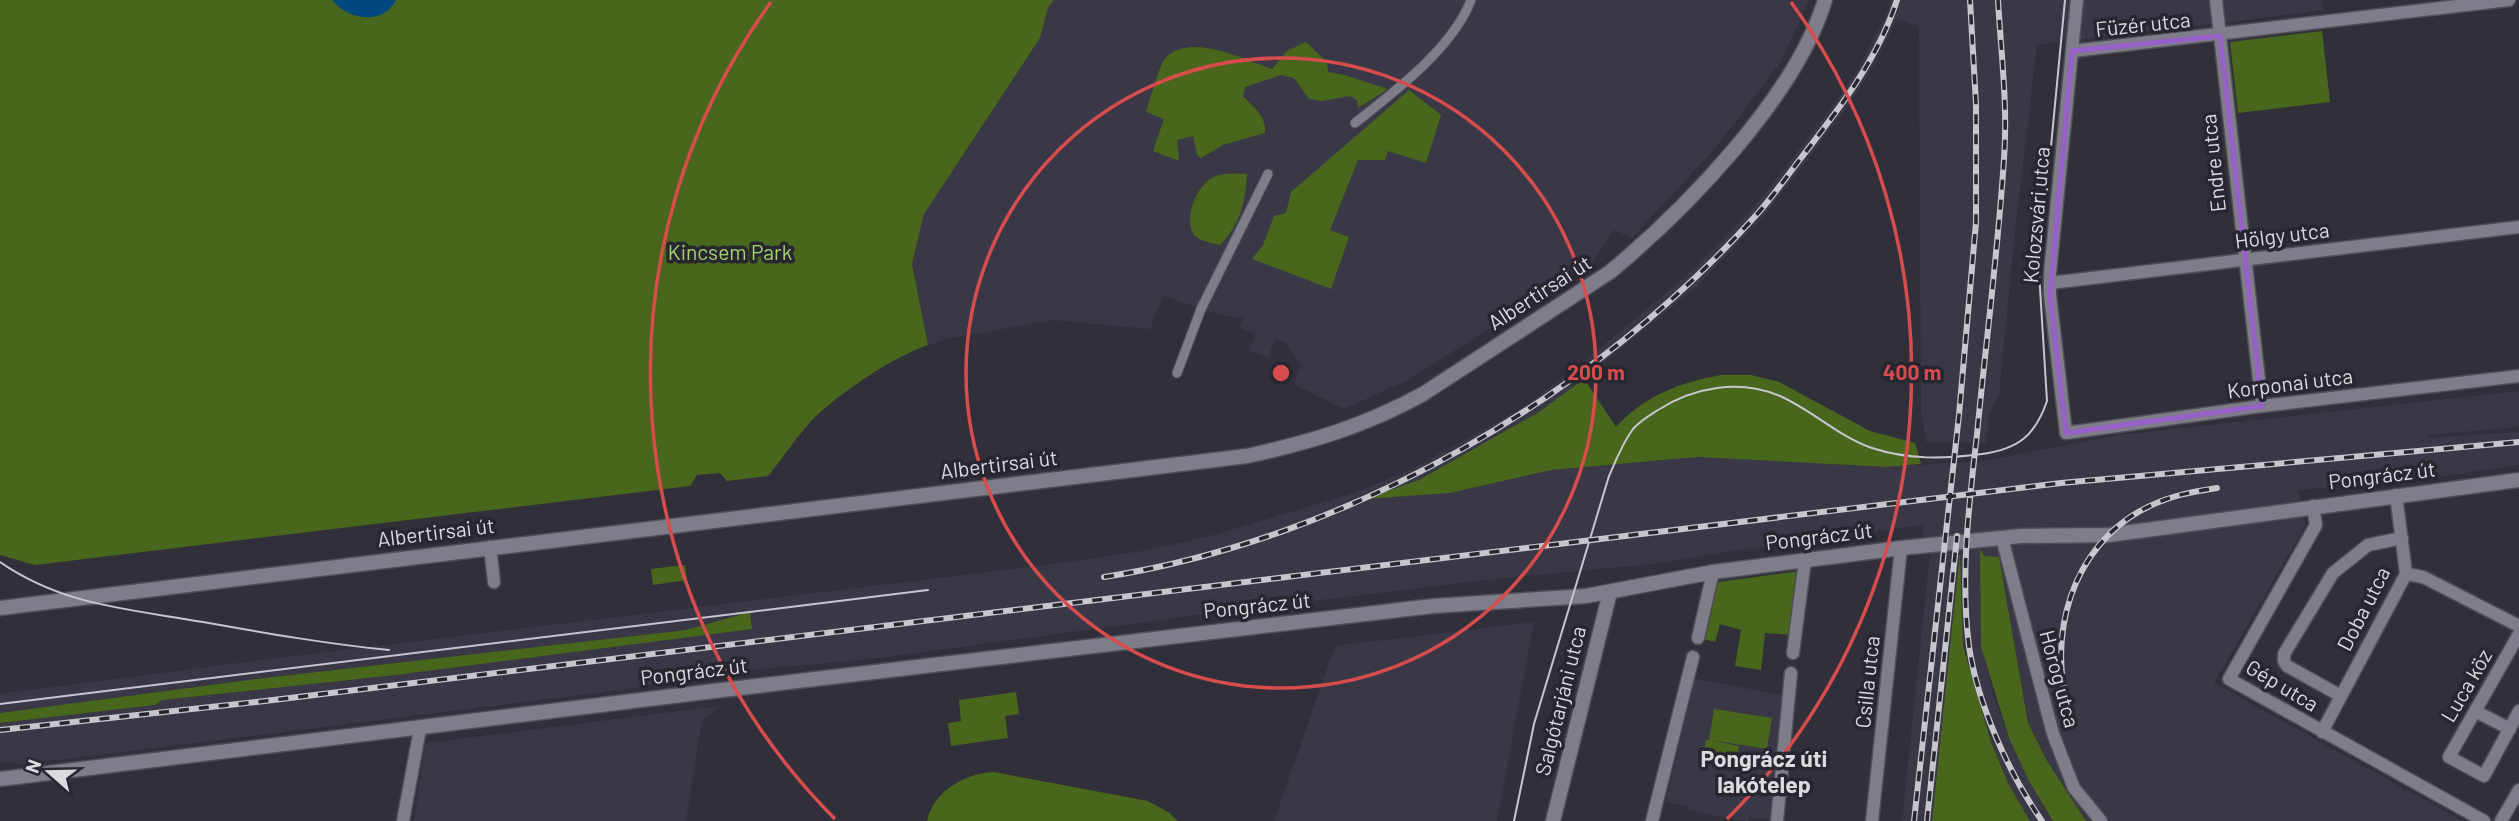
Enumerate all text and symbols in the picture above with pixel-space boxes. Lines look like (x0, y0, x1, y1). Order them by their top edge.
street label: Füzér utca (2094, 6, 2192, 41)
street label: Endre utca (2195, 113, 2230, 213)
street label: Kolozsvári utca (2017, 146, 2054, 284)
street label: Hölgy utca (2233, 216, 2331, 253)
park label: Kincsem Park (668, 239, 792, 264)
street label: Albertirsai út (1483, 249, 1595, 334)
text: 200 m (1567, 359, 1625, 384)
text: 400 m (1883, 359, 1941, 384)
centre of rings (1269, 361, 1293, 385)
street label: Korponai utca (2226, 362, 2354, 403)
street label: Albertirsai út (939, 444, 1059, 483)
street label: Pongrácz út (2327, 456, 2437, 493)
street label: Albertirsai út (376, 512, 496, 551)
street label: Pongrácz út (1764, 517, 1874, 554)
street label: Doba utca (2331, 562, 2394, 655)
street label: Pongrácz út (1202, 586, 1312, 623)
street label: Salgótarjáni utca (1529, 623, 1590, 778)
street label: Horog utca (2035, 627, 2085, 730)
street label: Csilla utca (1849, 634, 1884, 729)
street label: Luca köz (2435, 644, 2496, 726)
street label: Pongrácz út (639, 652, 749, 689)
street label: Gép utca (2242, 653, 2324, 716)
north arrow (14, 737, 84, 807)
district label: Pongrácz úti lakótelep (1701, 744, 1827, 798)
text: N (20, 756, 46, 776)

